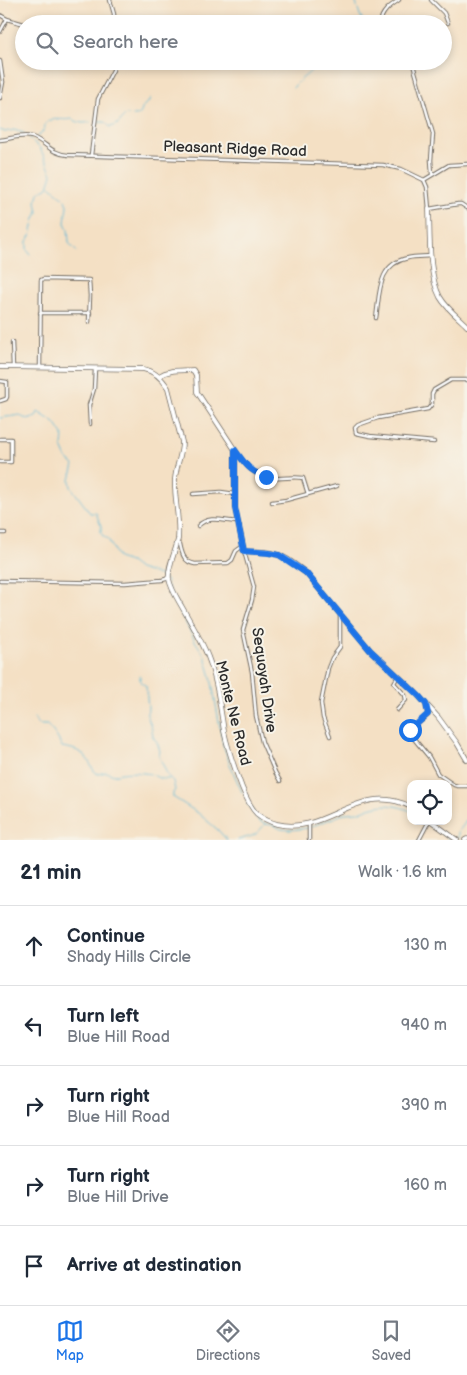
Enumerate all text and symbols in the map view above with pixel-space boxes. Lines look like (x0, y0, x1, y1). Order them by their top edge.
search box (15, 15, 452, 70)
icon: search (33, 29, 61, 57)
text: Search here (73, 31, 178, 54)
street label: Pleasant Ridge Road (163, 137, 307, 161)
route end (255, 466, 278, 489)
street label: Sequoyah Drive (247, 626, 281, 734)
street label: Monte Ne Road (211, 659, 255, 767)
route start (399, 719, 422, 742)
map controls (407, 780, 452, 825)
button: locate (407, 780, 452, 825)
text: 21 min (20, 860, 81, 885)
text: Walk · 1.6 km (358, 863, 447, 882)
text: Continue (67, 925, 145, 948)
icon: ahead (20, 932, 48, 960)
text: 130 m (404, 936, 447, 955)
text: Shady Hills Circle (67, 948, 191, 967)
text: Turn left (67, 1005, 139, 1028)
icon: left (20, 1012, 48, 1040)
text: 940 m (401, 1016, 447, 1035)
text: Blue Hill Road (67, 1028, 170, 1047)
text: Turn right (67, 1085, 150, 1108)
icon: right (20, 1092, 48, 1120)
text: 390 m (401, 1096, 447, 1115)
text: Blue Hill Road (67, 1108, 170, 1127)
text: Turn right (67, 1165, 150, 1188)
icon: right (20, 1172, 48, 1200)
text: 160 m (404, 1176, 447, 1195)
text: Blue Hill Drive (67, 1188, 169, 1207)
icon: arrive (20, 1252, 48, 1280)
text: Arrive at destination (67, 1254, 242, 1277)
tab: Map (56, 1317, 84, 1364)
tab: Directions (196, 1317, 260, 1364)
tab: Saved (372, 1317, 411, 1364)

